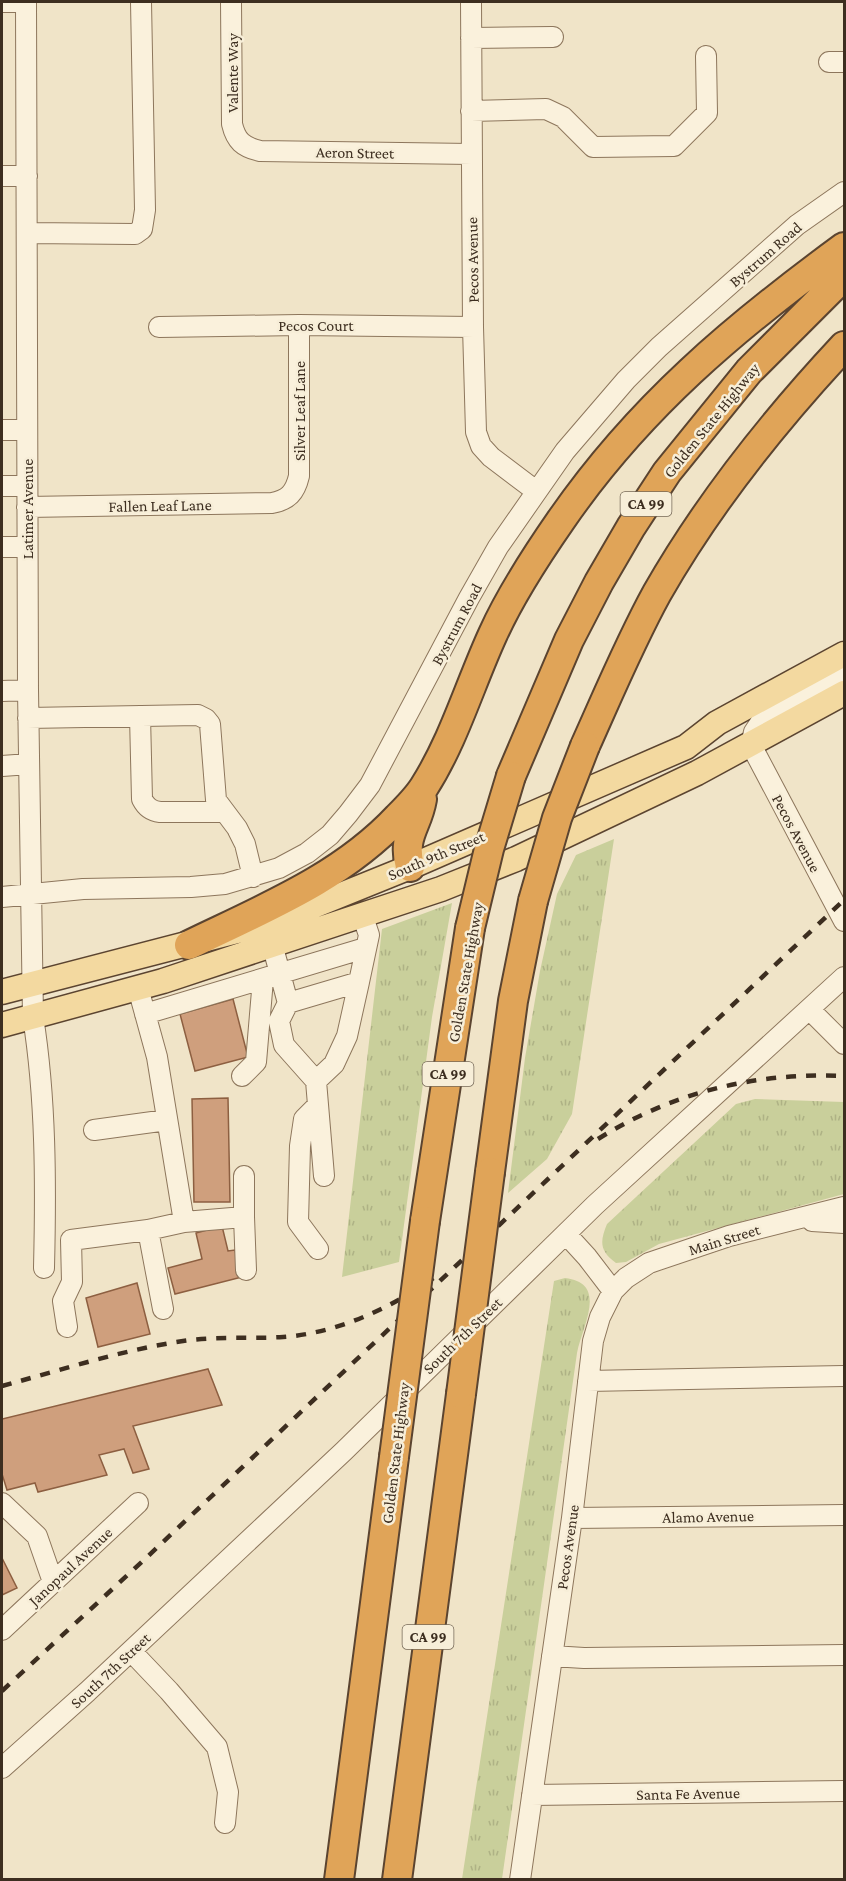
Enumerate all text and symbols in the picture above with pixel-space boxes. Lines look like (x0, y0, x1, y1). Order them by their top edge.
street label: Valente Way (224, 33, 242, 113)
street label: Aeron Street (316, 143, 395, 162)
street label: Pecos Avenue (463, 217, 482, 303)
street label: Bystrum Road (726, 218, 806, 291)
street label: Pecos Court (278, 317, 354, 334)
street label: Golden State Highway (660, 359, 764, 481)
street label: Silver Leaf Lane (291, 361, 308, 461)
street label: Latimer Avenue (19, 459, 36, 559)
road number: CA 99 (620, 492, 672, 516)
street label: Fallen Leaf Lane (108, 496, 212, 515)
street label: Bystrum Road (428, 580, 486, 668)
street label: Pecos Avenue (769, 791, 824, 875)
street label: South 9th Street (385, 827, 488, 883)
street label: Golden State Highway (445, 900, 487, 1044)
road number: CA 99 (422, 1062, 474, 1086)
street label: Main Street (686, 1220, 763, 1258)
street label: South 7th Street (420, 1293, 506, 1377)
street label: Golden State Highway (378, 1381, 414, 1525)
street label: Pecos Avenue (553, 1503, 582, 1591)
street label: Alamo Avenue (662, 1507, 754, 1526)
street label: Janopaul Avenue (24, 1524, 116, 1611)
road number: CA 99 (402, 1625, 454, 1649)
street label: South 7th Street (67, 1629, 154, 1712)
street label: Santa Fe Avenue (636, 1784, 740, 1803)

